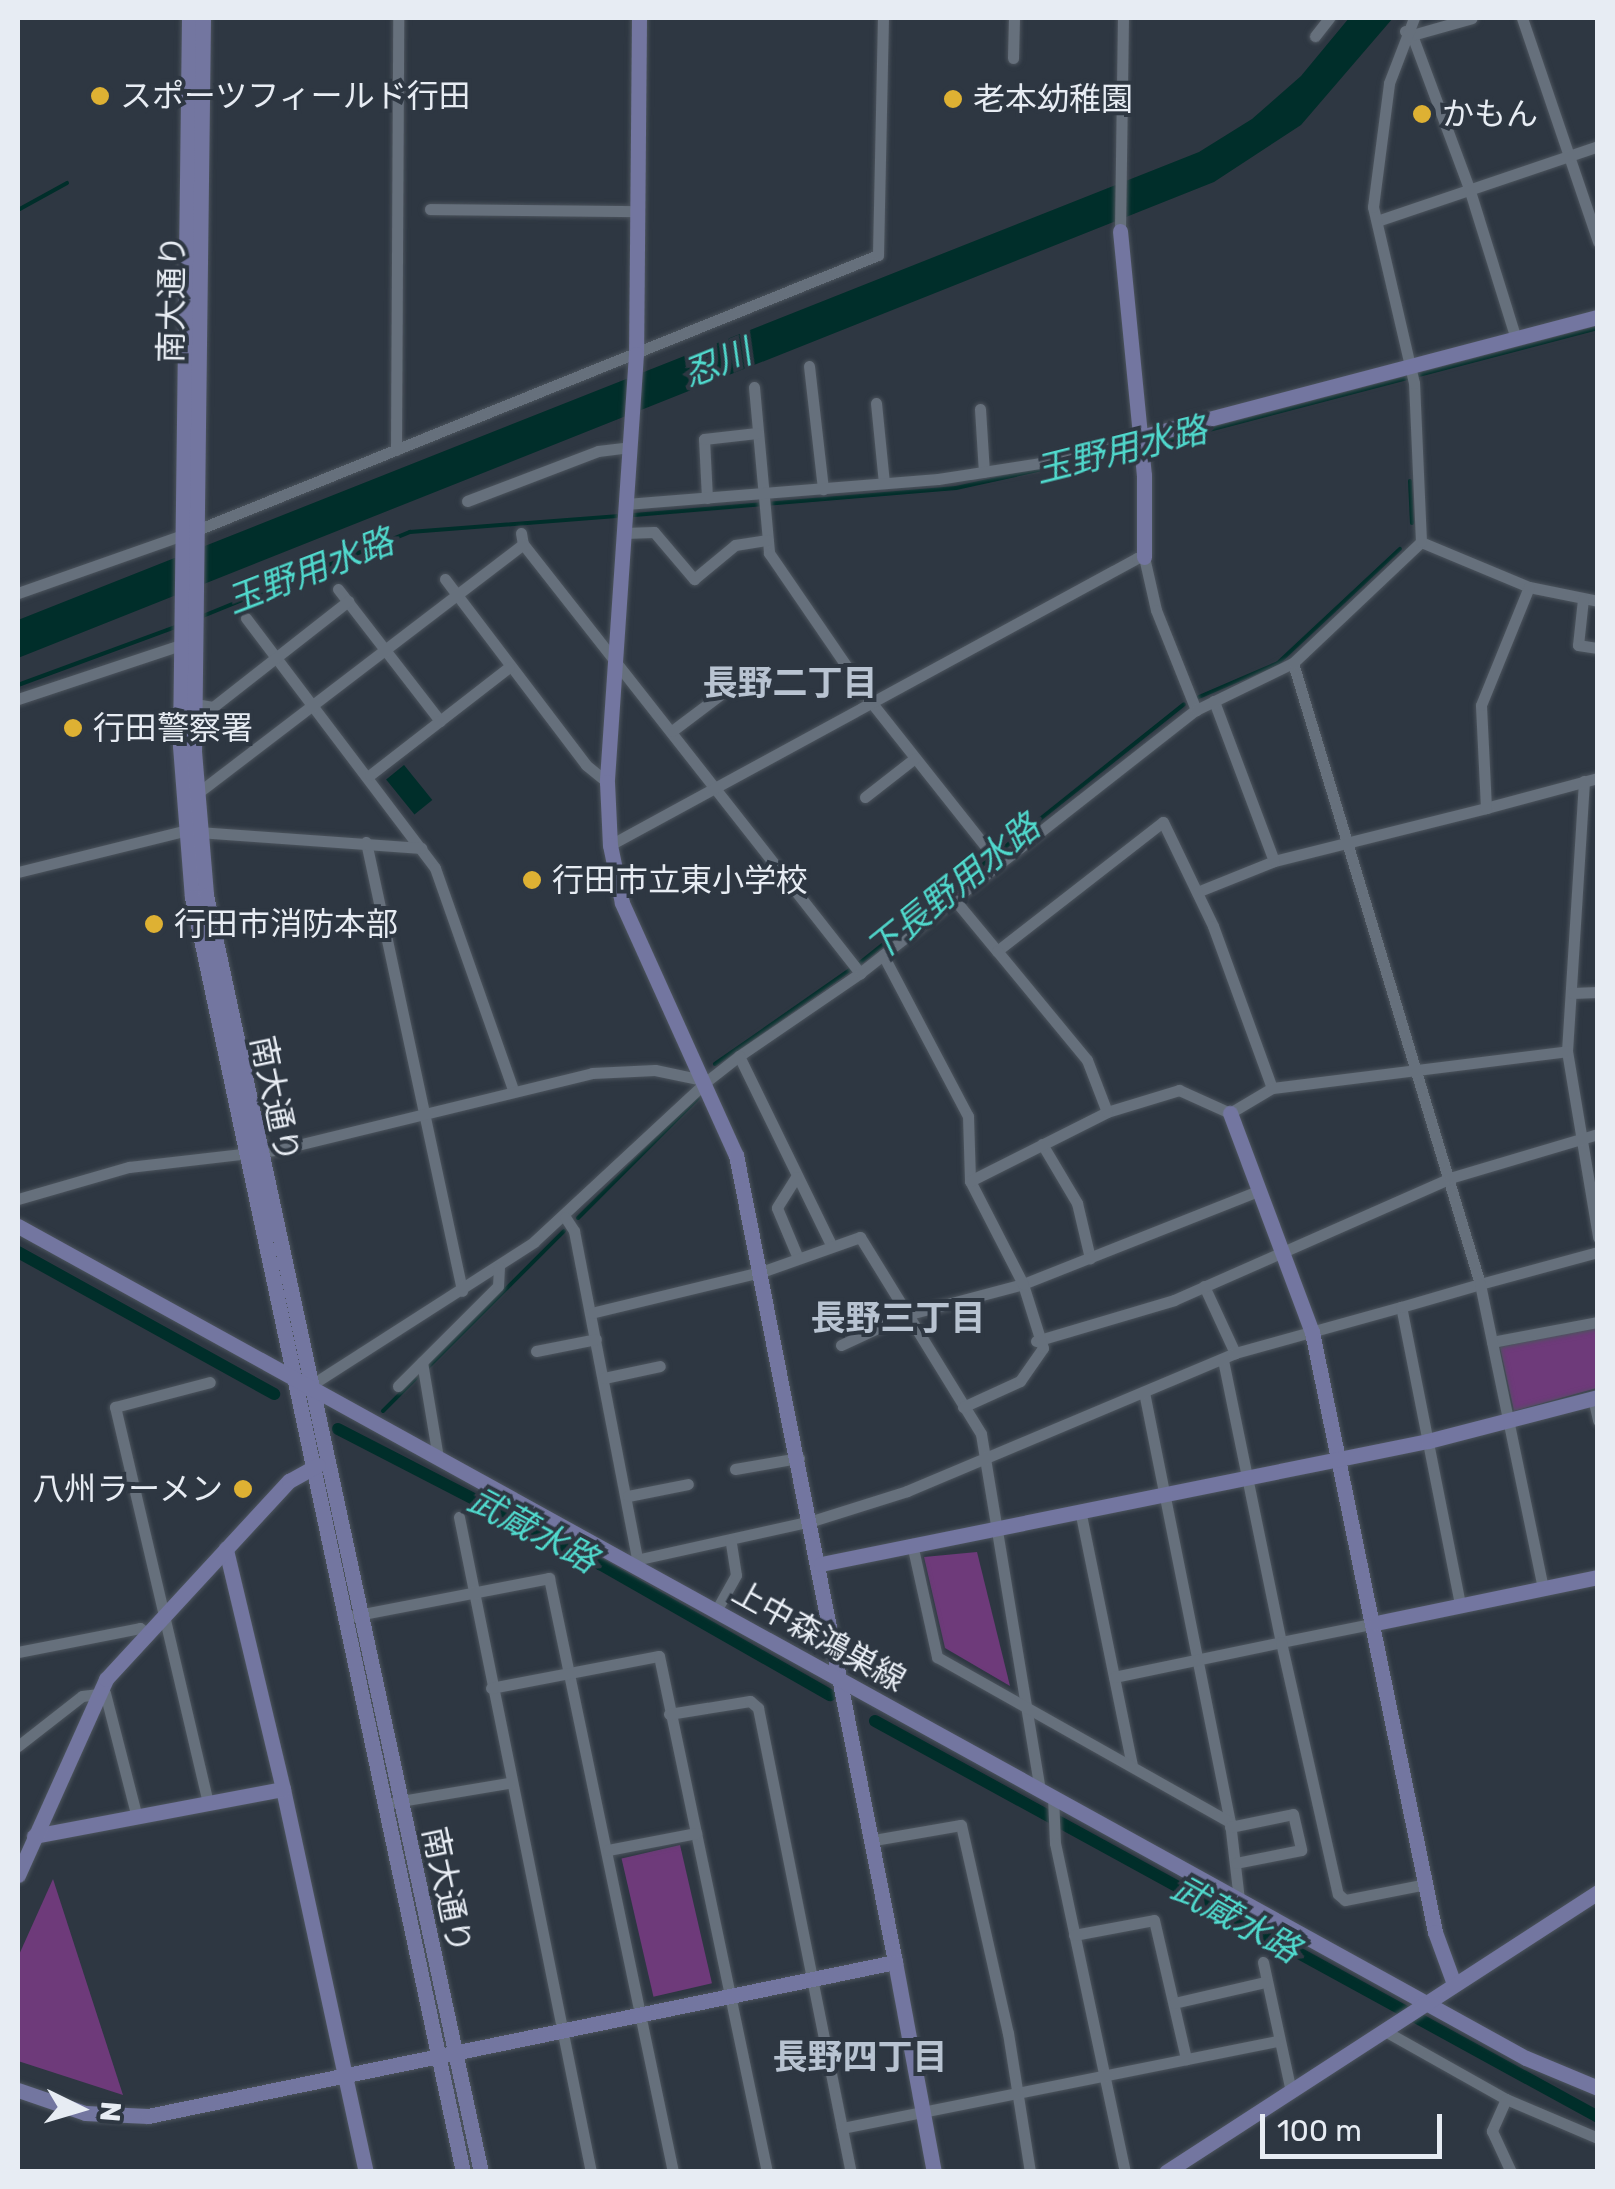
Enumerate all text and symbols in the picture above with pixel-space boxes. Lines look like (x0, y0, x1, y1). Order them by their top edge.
place label: スポーツフィールド行田 (120, 77, 472, 115)
place label: 老本幼稚園 (973, 80, 1133, 118)
marker: スポーツフィールド行田 (89, 85, 111, 107)
marker: 老本幼稚園 (942, 88, 964, 110)
place label: かもん (1442, 95, 1538, 133)
marker: かもん (1411, 103, 1433, 125)
street label: 南大通り (152, 235, 192, 363)
water label: 忍川 (677, 330, 757, 396)
water label: 玉野用水路 (1031, 408, 1211, 492)
water label: 玉野用水路 (221, 520, 399, 622)
district label: 長野二丁目 (703, 662, 877, 704)
place label: 行田警察署 (93, 709, 253, 747)
marker: 行田警察署 (62, 717, 84, 739)
water label: 下長野用水路 (858, 806, 1048, 970)
place label: 行田市立東小学校 (552, 861, 808, 899)
marker: 行田市立東小学校 (521, 869, 543, 891)
place label: 行田市消防本部 (174, 905, 398, 943)
marker: 行田市消防本部 (143, 913, 165, 935)
street label: 南大通り (243, 1032, 307, 1166)
district label: 長野三丁目 (811, 1297, 985, 1339)
place label: 八州ラーメン (31, 1470, 223, 1508)
marker: 八州ラーメン (232, 1478, 254, 1500)
water label: 武蔵水路 (461, 1479, 605, 1581)
street label: 上中森鴻巣線 (726, 1573, 912, 1699)
street label: 南大通り (415, 1823, 479, 1957)
water label: 武蔵水路 (1165, 1867, 1307, 1971)
district label: 長野四丁目 (773, 2036, 947, 2078)
north arrow (30, 2059, 130, 2159)
scale bar (1265, 2094, 1448, 2156)
text: N (93, 2100, 128, 2123)
text: 100 m (1277, 2113, 1362, 2149)

